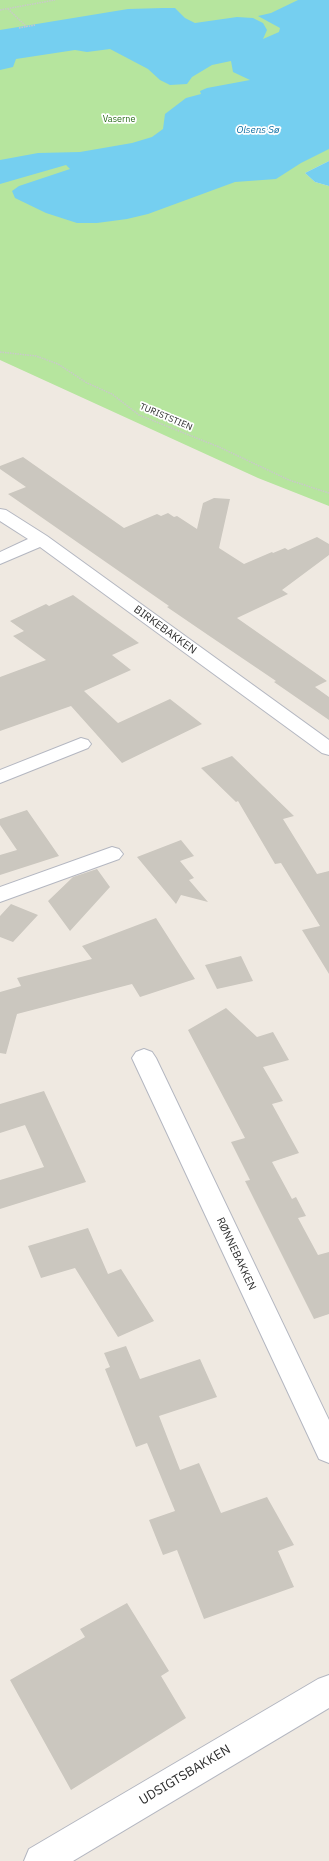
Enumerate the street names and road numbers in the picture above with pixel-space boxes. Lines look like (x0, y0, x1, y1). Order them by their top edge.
street label: TURISTSTIEN (138, 401, 194, 433)
street label: BIRKEBAKKEN (131, 603, 199, 657)
street label: RØNNEBAKKEN (213, 1215, 259, 1293)
street label: UDSIGTSBAKKEN (137, 1742, 233, 1808)

